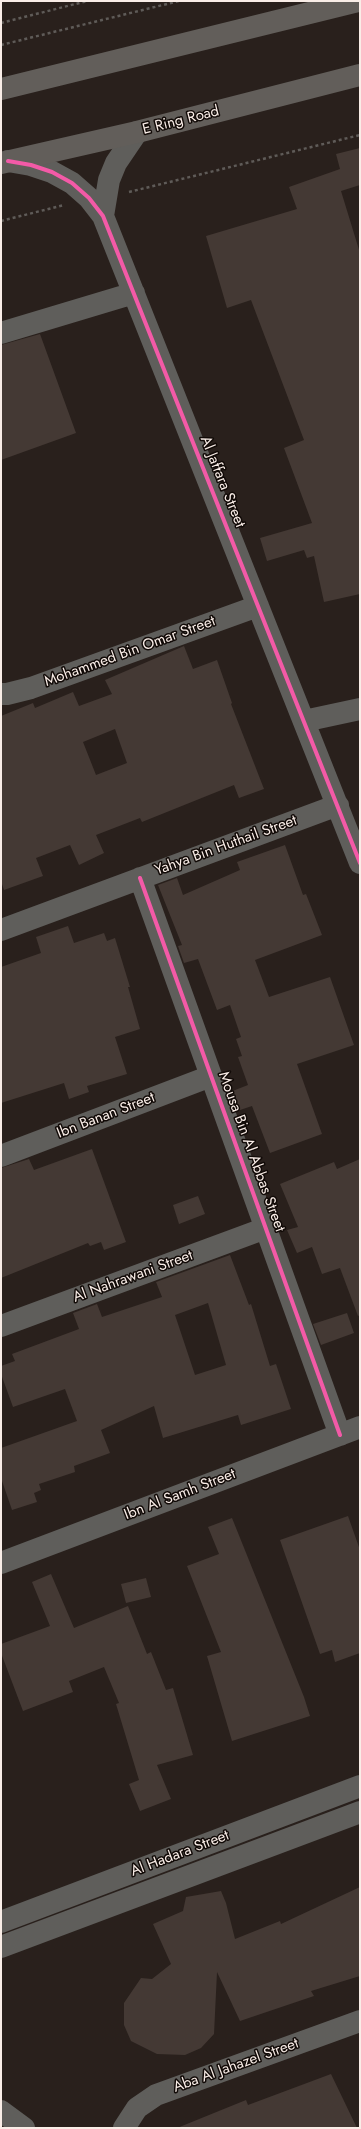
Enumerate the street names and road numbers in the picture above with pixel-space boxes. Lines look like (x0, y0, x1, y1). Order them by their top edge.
street label: E Ring Road (141, 103, 221, 139)
street label: Al Jaffara Street (195, 434, 249, 530)
street label: Mohammed Bin Omar Street (42, 613, 218, 691)
street label: Yahya Bin Huthail Street (153, 812, 299, 880)
street label: Mousa Bin Al Abbas Street (214, 1070, 288, 1234)
street label: Ibn Banan Street (54, 1089, 158, 1143)
street label: Al Nahrawani Street (71, 1247, 195, 1307)
street label: Ibn Al Samh Street (122, 1465, 238, 1525)
street label: Al Hadara Street (128, 1827, 232, 1881)
street label: Aba Al Jahazel Street (171, 2035, 301, 2097)

